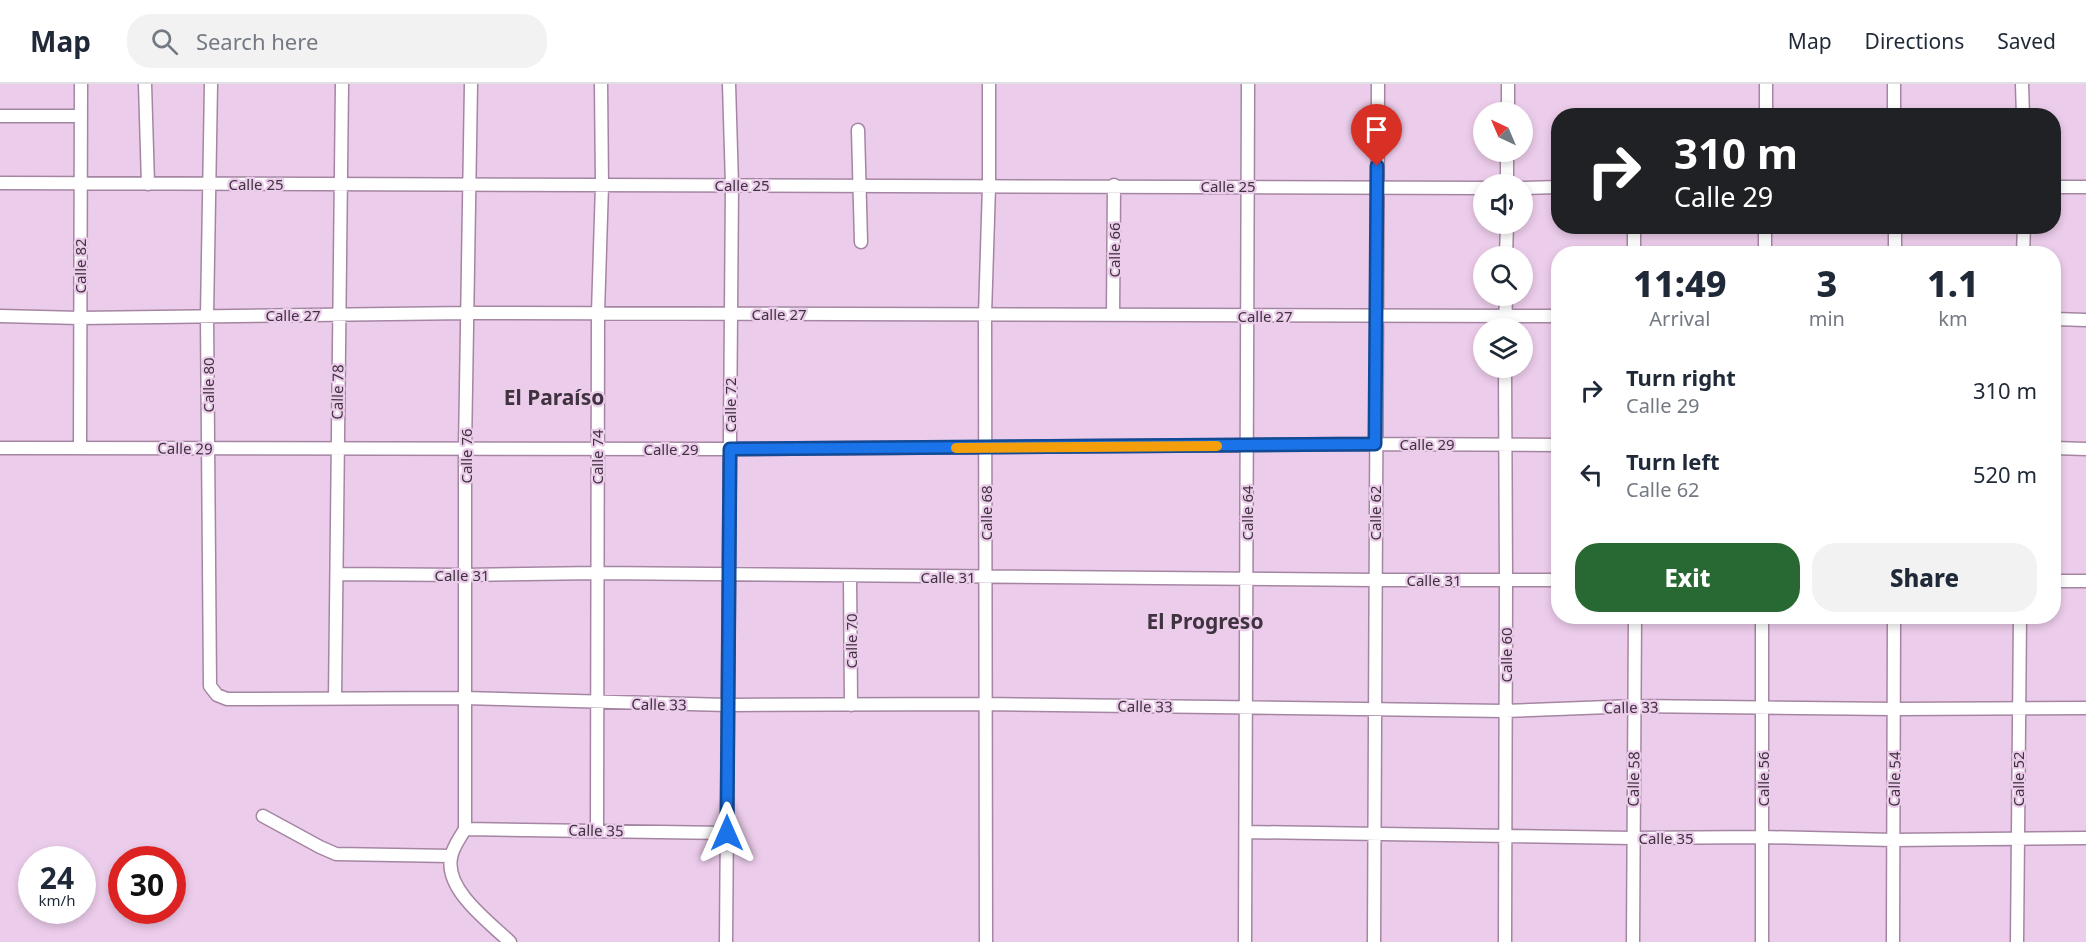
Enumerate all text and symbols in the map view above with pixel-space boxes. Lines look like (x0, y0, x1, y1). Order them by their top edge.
search box (127, 14, 547, 68)
text: Map (30, 22, 91, 60)
icon: search (148, 25, 181, 58)
text: Search here (196, 26, 318, 56)
text: Map (1788, 27, 1832, 55)
text: Directions (1865, 27, 1964, 55)
text: Saved (1997, 27, 2056, 55)
north arrow (1473, 102, 1533, 162)
map controls (1473, 102, 1533, 378)
pin (1351, 104, 1402, 166)
icon: arrive (1360, 113, 1393, 146)
text: 310 m (1674, 124, 1798, 181)
icon: right (1575, 132, 1653, 210)
street label: Calle 25 (228, 174, 284, 194)
button: sound (1473, 174, 1533, 234)
street label: Calle 25 (714, 175, 770, 195)
street label: Calle 25 (1200, 176, 1256, 196)
text: Calle 29 (1674, 178, 1773, 215)
street label: Calle 66 (1104, 222, 1124, 278)
street label: Calle 82 (70, 238, 90, 294)
button: search (1473, 246, 1533, 306)
text: 11:49 (1633, 259, 1727, 308)
text: 3 (1816, 259, 1837, 308)
text: 1.1 (1927, 259, 1979, 308)
street label: Calle 27 (751, 304, 807, 324)
street label: Calle 27 (265, 305, 321, 325)
text: Arrival (1649, 305, 1710, 332)
text: min (1809, 305, 1845, 332)
text: km (1938, 305, 1968, 332)
street label: Calle 27 (1237, 306, 1293, 326)
button: layers (1473, 318, 1533, 378)
street label: Calle 80 (198, 357, 218, 413)
text: Turn right (1626, 362, 1736, 392)
street label: Calle 78 (327, 364, 347, 420)
icon: right (1575, 374, 1608, 407)
text: 310 m (1973, 375, 2037, 405)
street label: Calle 72 (720, 377, 740, 433)
district label: El Paraíso (504, 383, 604, 411)
text: Calle 29 (1626, 392, 1700, 419)
street label: Calle 76 (456, 428, 476, 484)
street label: Calle 74 (587, 429, 607, 485)
street label: Calle 29 (1399, 434, 1455, 454)
street label: Calle 29 (157, 438, 213, 458)
street label: Calle 29 (643, 439, 699, 459)
text: Turn left (1626, 446, 1720, 476)
icon: left (1575, 458, 1608, 491)
text: 520 m (1973, 459, 2037, 489)
text: Calle 62 (1626, 476, 1700, 503)
street label: Calle 68 (976, 485, 996, 541)
street label: Calle 64 (1237, 485, 1257, 541)
street label: Calle 62 (1365, 485, 1385, 541)
button: Exit (1575, 543, 1800, 612)
button: Share (1812, 543, 2037, 612)
street label: Calle 31 (434, 565, 490, 585)
street label: Calle 31 (920, 567, 976, 587)
street label: Calle 31 (1406, 570, 1462, 590)
district label: El Progreso (1146, 607, 1264, 635)
street label: Calle 70 (841, 613, 861, 669)
street label: Calle 60 (1496, 627, 1516, 683)
street label: Calle 33 (631, 694, 687, 714)
street label: Calle 33 (1117, 696, 1173, 716)
street label: Calle 33 (1603, 697, 1659, 717)
street label: Calle 58 (1623, 751, 1643, 807)
street label: Calle 56 (1753, 751, 1773, 807)
street label: Calle 54 (1884, 751, 1904, 807)
street label: Calle 52 (2008, 751, 2028, 807)
position arrow (695, 801, 759, 865)
street label: Calle 35 (568, 820, 624, 840)
street label: Calle 35 (1638, 828, 1694, 848)
speed limit sign: 30 (108, 846, 186, 924)
text: 24 (40, 857, 74, 898)
text: km/h (39, 890, 75, 910)

